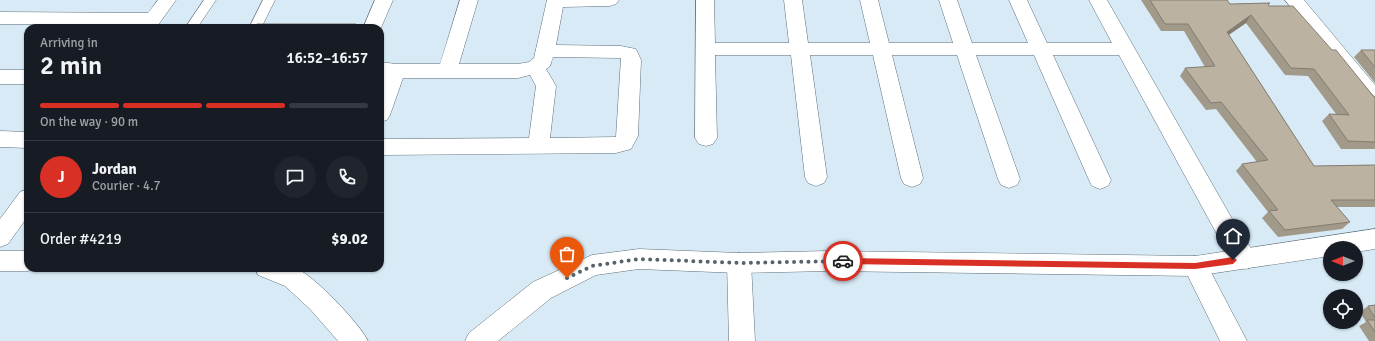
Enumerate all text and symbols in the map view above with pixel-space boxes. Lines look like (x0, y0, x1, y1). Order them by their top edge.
text: Arriving in (40, 35, 98, 51)
text: 16:52–16:57 (287, 49, 368, 67)
text: 2 min (40, 50, 102, 82)
text: On the way · 90 m (40, 114, 138, 130)
button: chat (274, 156, 316, 198)
button: phone (326, 156, 368, 198)
text: Jordan (92, 160, 137, 178)
text: J (57, 168, 65, 186)
text: Courier · 4.7 (92, 178, 161, 194)
pin (1216, 219, 1250, 260)
icon: home (1222, 225, 1244, 247)
text: Order #4219 (40, 230, 122, 248)
text: $9.02 (331, 230, 368, 248)
pin (550, 237, 584, 278)
courier (823, 241, 863, 281)
north arrow (1323, 241, 1363, 281)
map controls (1323, 241, 1363, 329)
icon: bag (556, 243, 578, 265)
icon: car (832, 250, 854, 272)
button: locate (1323, 289, 1363, 329)

